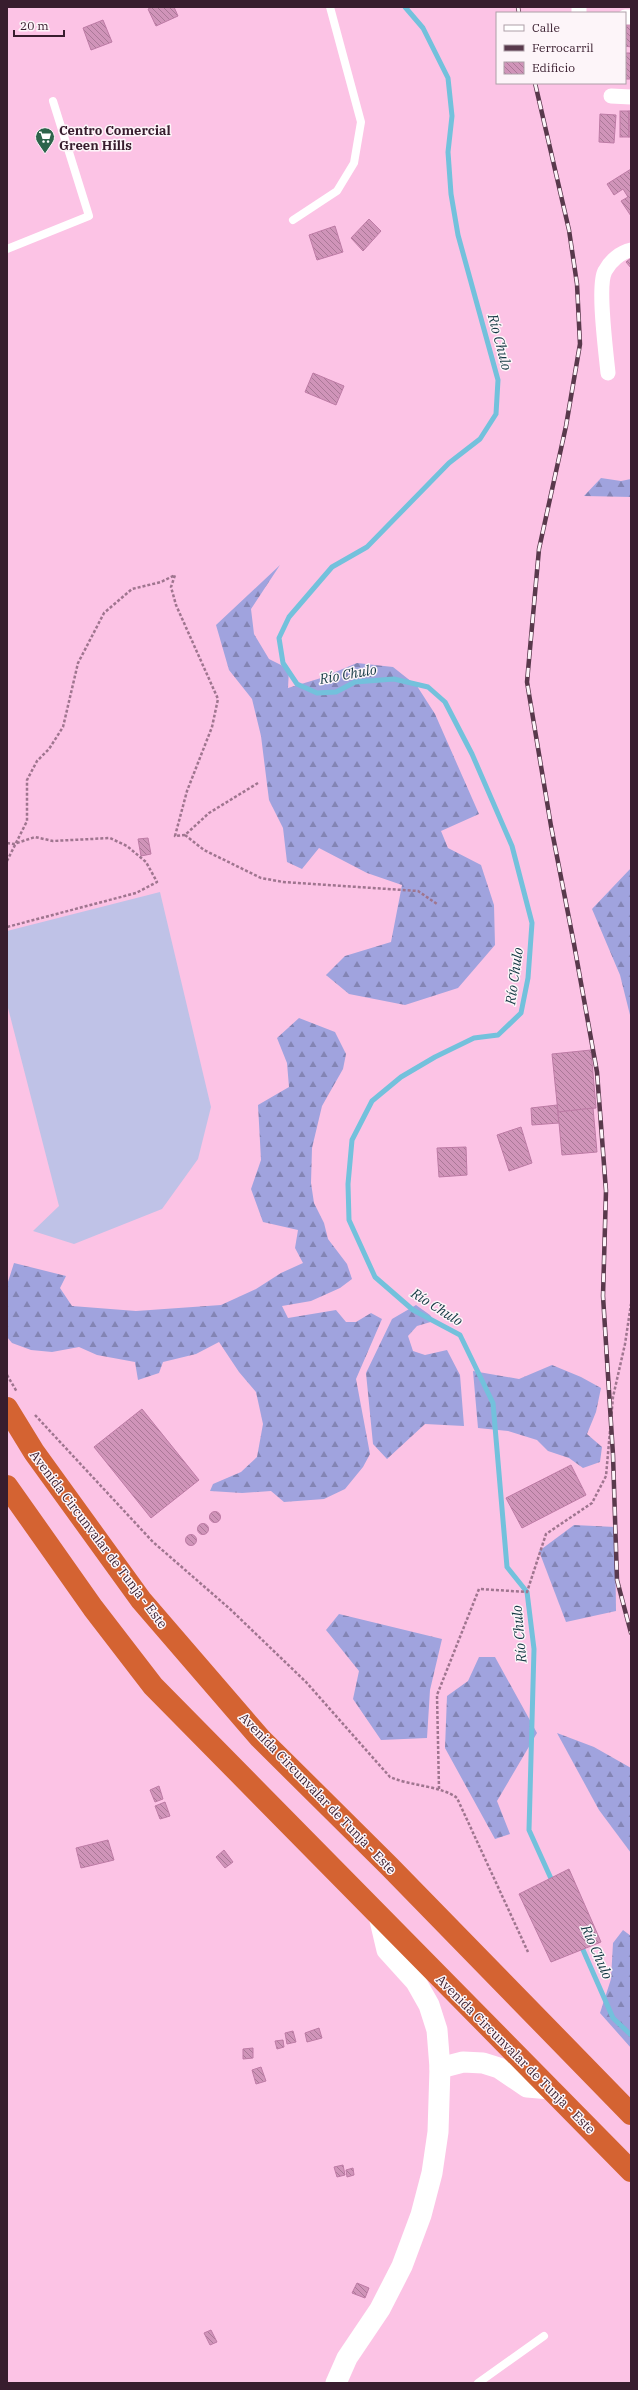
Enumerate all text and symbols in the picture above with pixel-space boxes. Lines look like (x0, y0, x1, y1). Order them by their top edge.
scale bar (14, 12, 64, 38)
legend (496, 12, 626, 84)
text: 20 m (20, 18, 49, 33)
text: Calle (532, 20, 560, 35)
text: Ferrocarril (532, 40, 594, 55)
text: Edificio (532, 60, 575, 75)
place label: Centro Comercial Green Hills (59, 122, 171, 154)
supermarket icon: Centro Comercial Green Hills (34, 126, 56, 154)
water label: Río Chulo (484, 311, 516, 372)
water label: Río Chulo (317, 660, 378, 688)
water label: Río Chulo (501, 946, 527, 1007)
water label: Río Chulo (407, 1284, 466, 1330)
street label: Avenida Circunvalar de Tunja - Este (26, 1447, 171, 1632)
water label: Río Chulo (508, 1604, 531, 1664)
street label: Avenida Circunvalar de Tunja - Este (236, 1709, 400, 1878)
water label: Río Chulo (577, 1921, 617, 1982)
street label: Avenida Circunvalar de Tunja - Este (432, 1971, 599, 2138)

